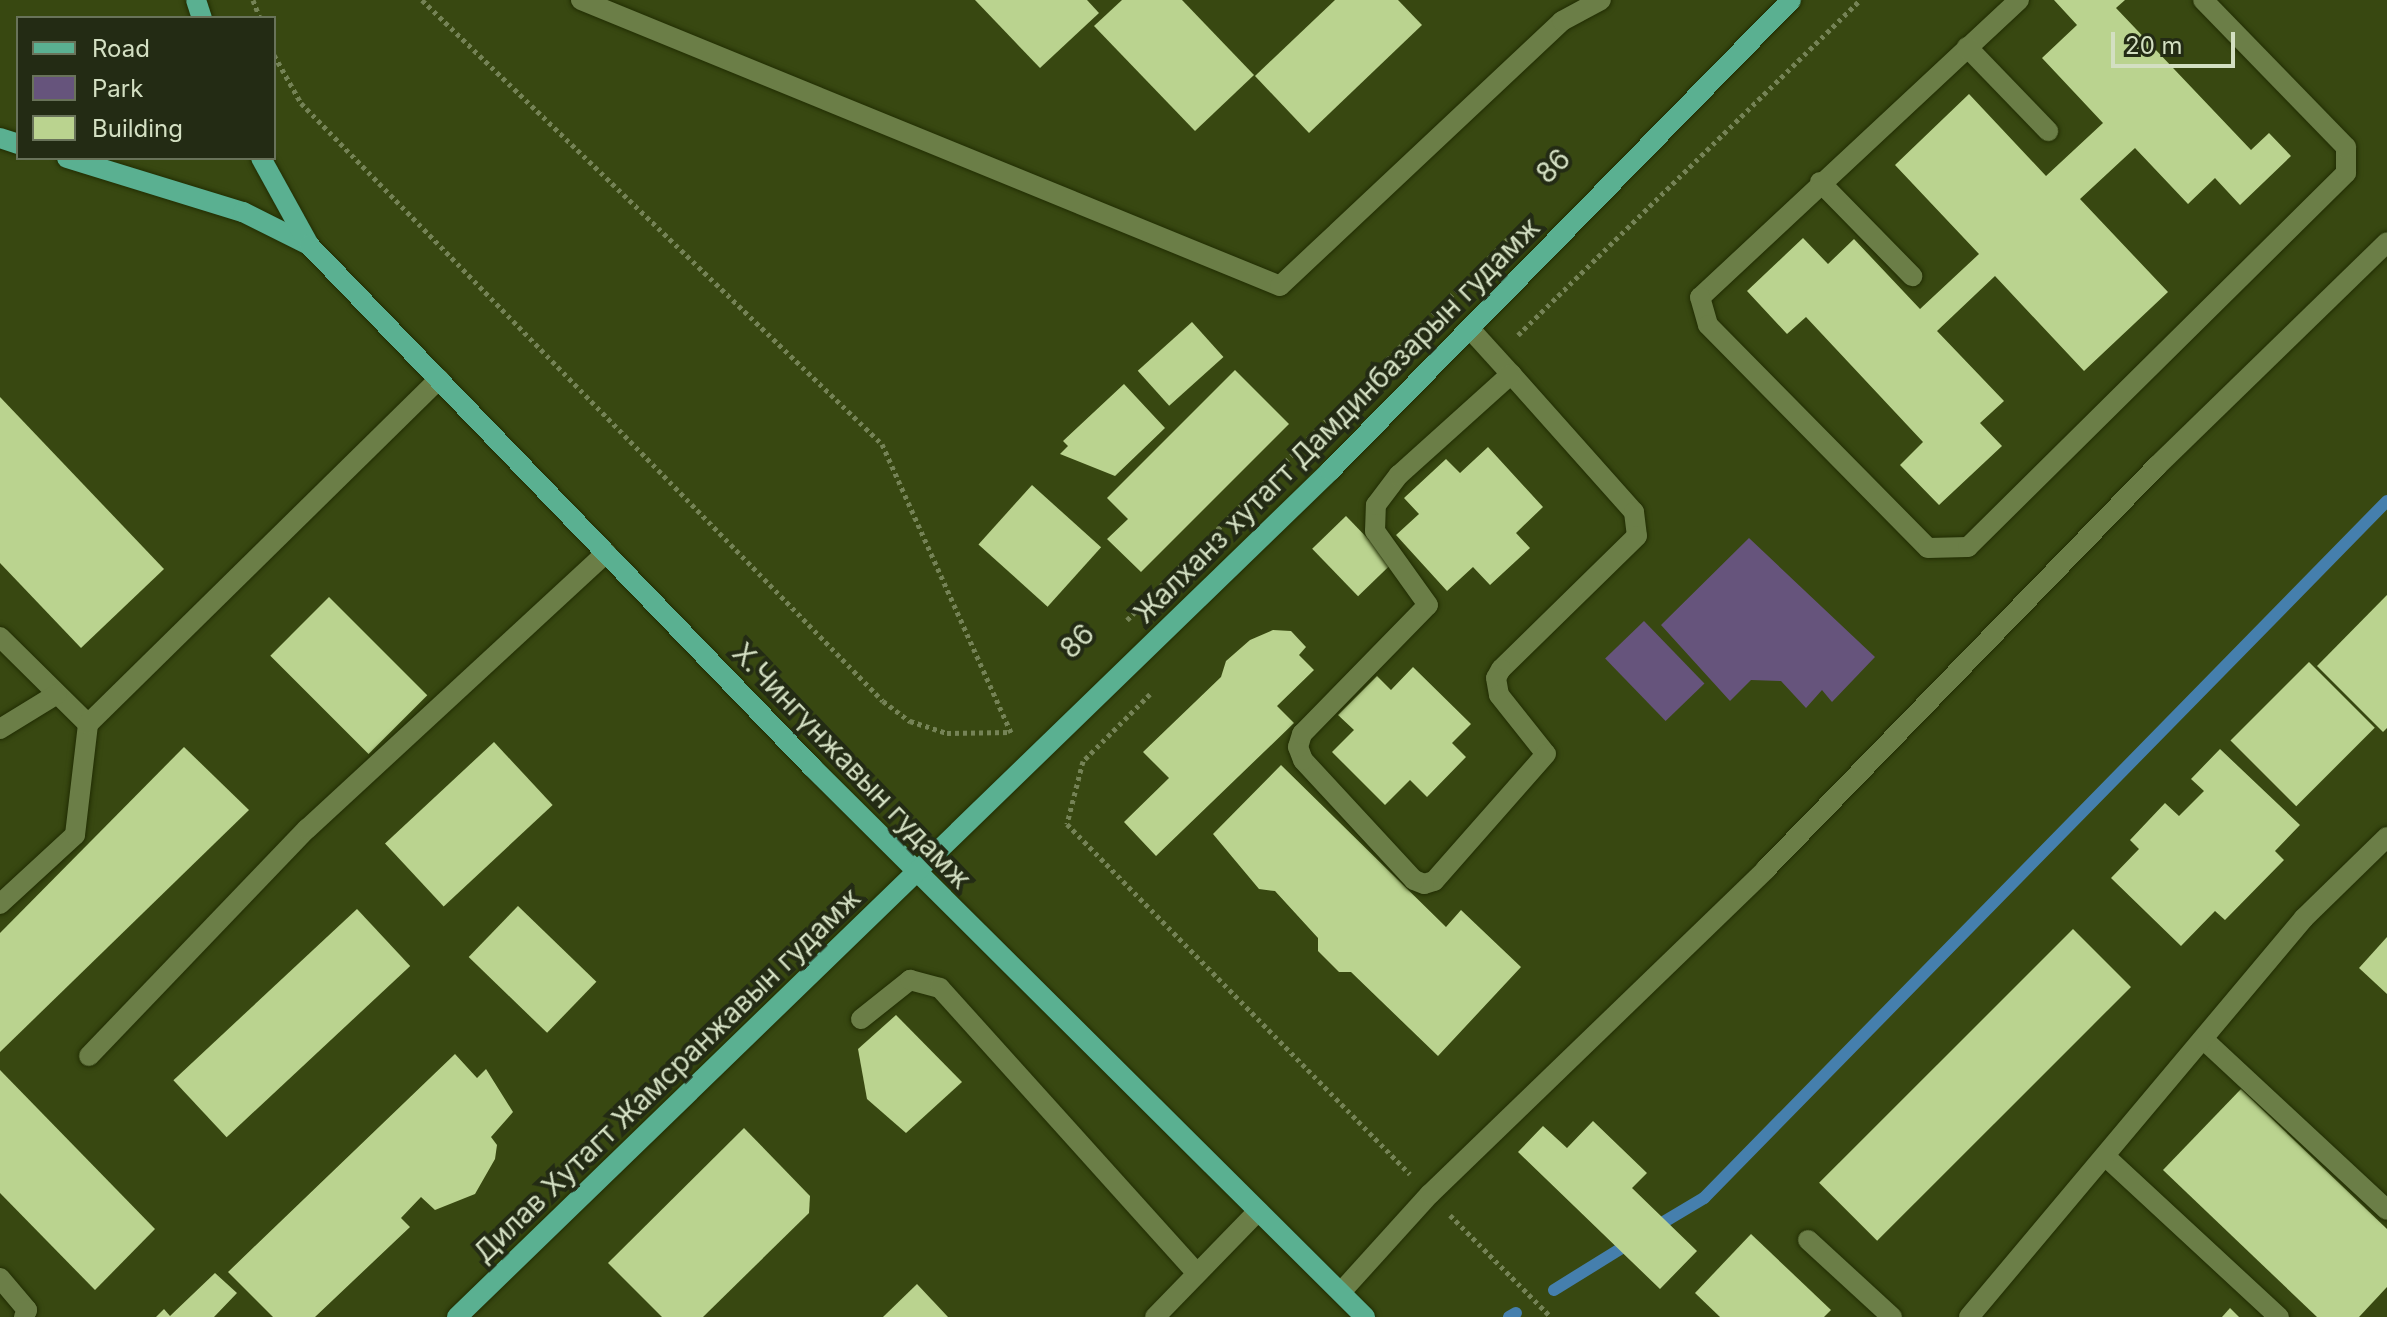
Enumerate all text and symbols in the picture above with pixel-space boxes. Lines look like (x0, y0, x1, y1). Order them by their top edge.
legend (16, 16, 276, 160)
scale bar (2115, 16, 2239, 66)
text: 20 m (2125, 31, 2183, 60)
text: Road (92, 34, 150, 63)
text: Park (92, 74, 143, 103)
text: Building (92, 114, 183, 143)
street label: 86 (1529, 142, 1577, 190)
street label: Жалханз хутагт Дамдинбазарын гудамж (1127, 210, 1547, 630)
street label: 86 (1053, 617, 1101, 665)
street label: Х.Чингүнжавын гудамж (726, 636, 978, 896)
street label: Дилав Хутагт Жамсранжавын гудамж (467, 881, 867, 1269)

